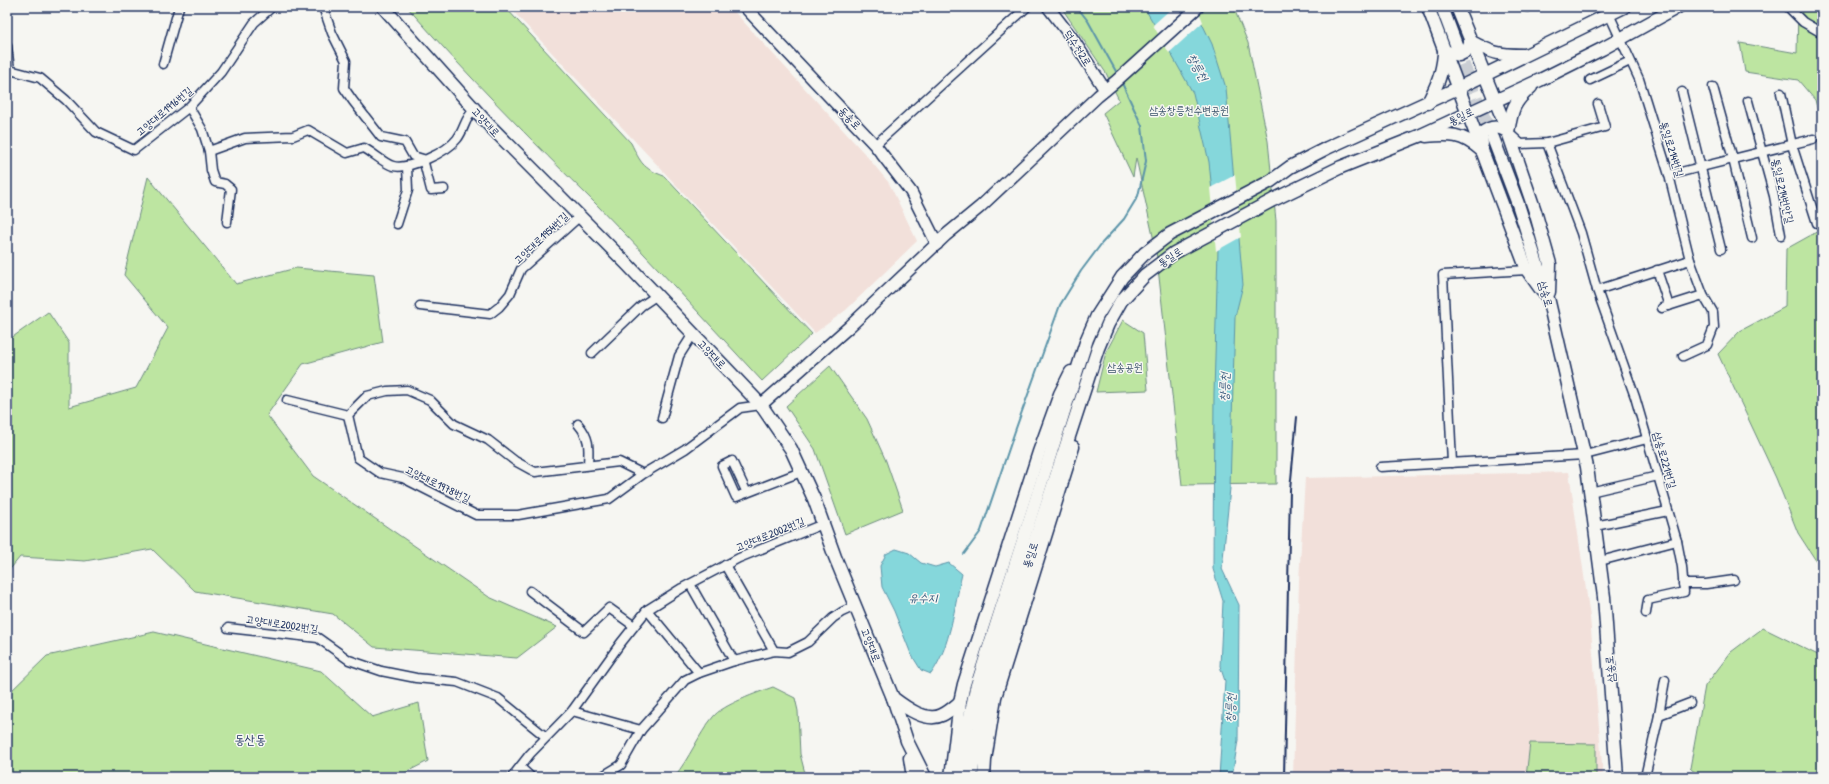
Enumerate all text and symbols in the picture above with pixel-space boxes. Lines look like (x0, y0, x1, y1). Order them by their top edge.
street label: 덕수천2로 (1061, 27, 1095, 69)
water label: 창릉천 (1184, 50, 1213, 85)
street label: 고양대로1916번길 (133, 83, 195, 139)
park label: 삼송창릉천수변공원 (1149, 103, 1229, 117)
street label: 고양대로 (469, 104, 503, 140)
street label: 동송로 (836, 104, 864, 133)
street label: 통일로 (1446, 104, 1476, 128)
street label: 통일로214번길 (1657, 119, 1687, 179)
street label: 통일로214번안길 (1769, 157, 1797, 225)
street label: 고양대로1954번길 (511, 209, 571, 267)
street label: 통일로 (1155, 244, 1185, 270)
street label: 삼송로 (1536, 279, 1556, 309)
street label: 고양대로 (695, 336, 729, 372)
park label: 삼송공원 (1107, 360, 1143, 374)
water label: 창릉천 (1215, 371, 1233, 402)
street label: 삼송로221번길 (1650, 430, 1680, 490)
street label: 고양대로1978번길 (403, 462, 473, 506)
street label: 고양대로2002번길 (733, 514, 807, 554)
street label: 통일로 (1019, 540, 1041, 570)
water label: 유수지 (909, 589, 939, 606)
street label: 고양대로2002번길 (245, 612, 319, 636)
street label: 고양대로 (858, 626, 884, 664)
street label: 삼송로 (1602, 655, 1618, 683)
water label: 창릉천 (1221, 692, 1239, 723)
district label: 동산동 (234, 730, 266, 748)

